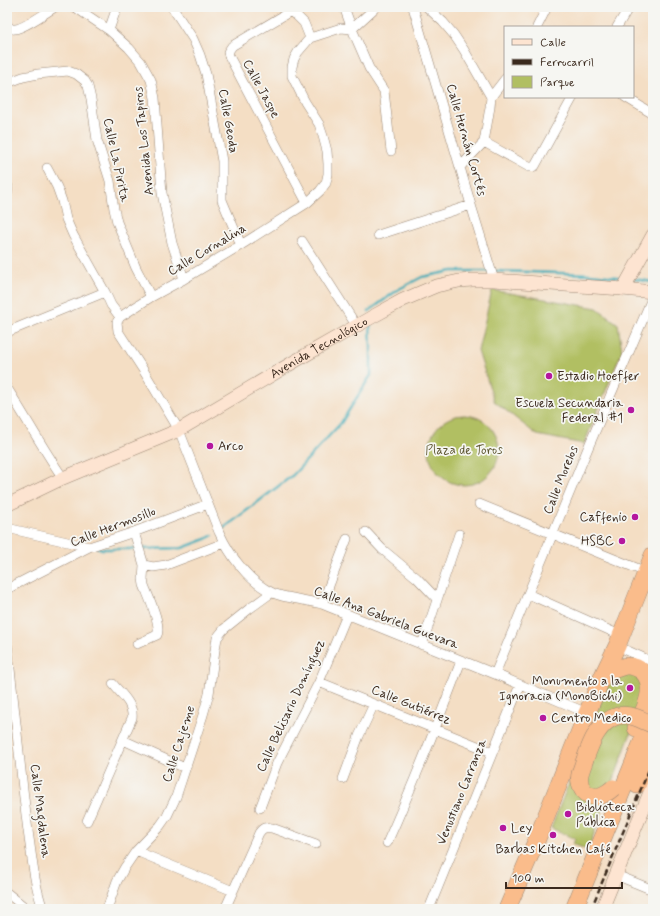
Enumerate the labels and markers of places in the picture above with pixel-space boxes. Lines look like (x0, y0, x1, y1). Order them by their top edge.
place label: Estadio Hoeffer (557, 368, 640, 385)
marker: Estadio Hoeffer (544, 371, 554, 381)
place label: Escuela Secundaria Federal #1 (515, 395, 623, 427)
marker: Escuela Secundaria Federal #1 (626, 405, 636, 415)
place label: Arco (218, 438, 243, 455)
marker: Arco (205, 441, 215, 451)
place label: Caffenio (579, 509, 627, 526)
marker: Caffenio (630, 512, 640, 522)
place label: HSBC (581, 533, 614, 550)
marker: HSBC (617, 536, 627, 546)
place label: Monumento a la Ignoracia (MonoBichi) (499, 673, 622, 705)
marker: Monumento a la Ignoracia (MonoBichi) (625, 683, 635, 693)
place label: Centro Medico (551, 710, 631, 727)
marker: Centro Medico (538, 713, 548, 723)
place label: Biblioteca Pública (576, 799, 635, 831)
marker: Biblioteca Pública (563, 809, 573, 819)
place label: Ley (511, 820, 532, 837)
marker: Ley (498, 823, 508, 833)
marker: Barbas Kitchen Café (548, 830, 558, 840)
place label: Barbas Kitchen Café (496, 841, 611, 858)

